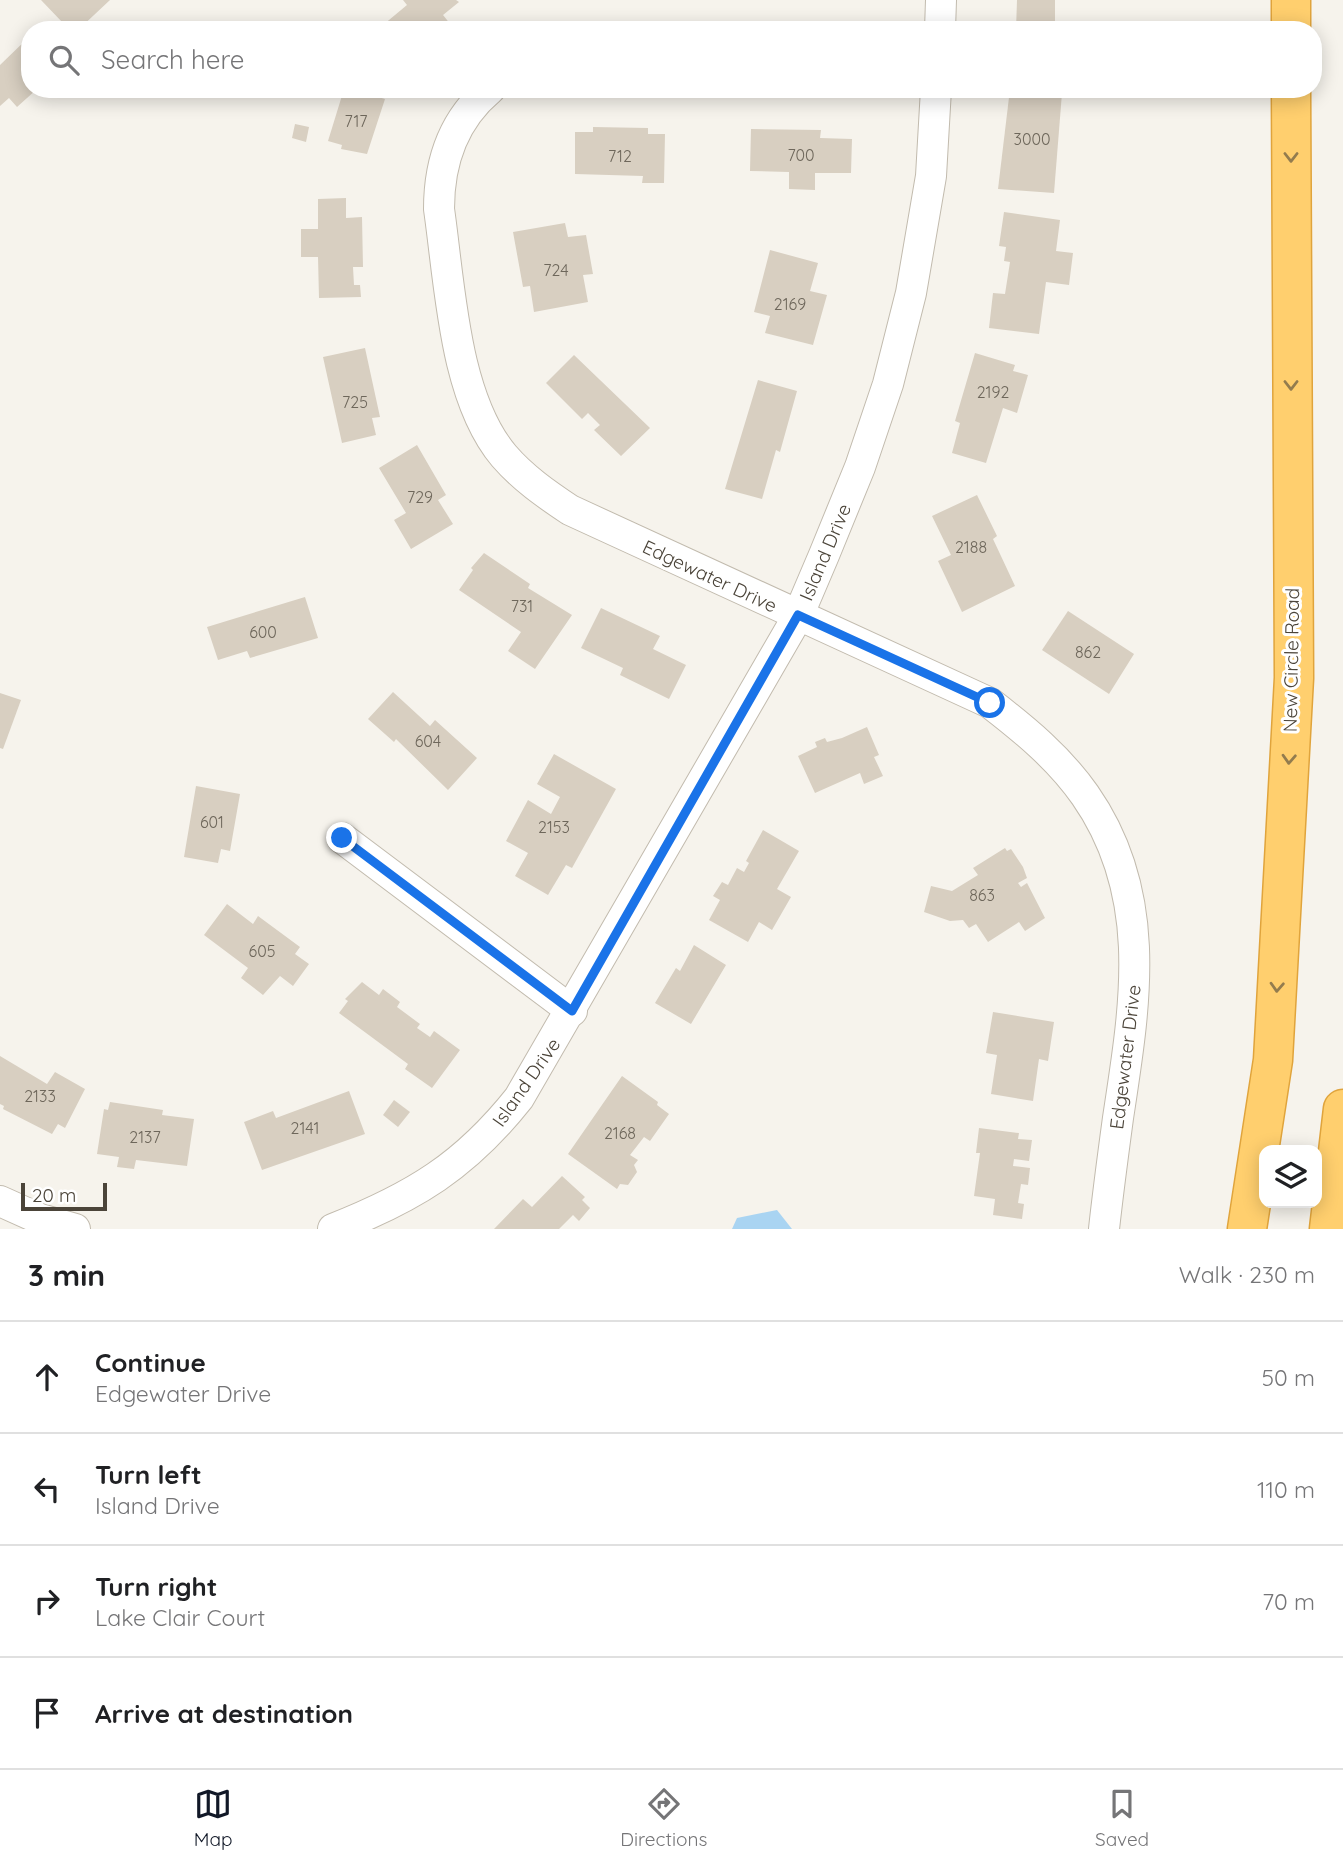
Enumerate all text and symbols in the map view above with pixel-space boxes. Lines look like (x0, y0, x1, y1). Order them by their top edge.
search box (21, 21, 1322, 98)
icon: search (45, 41, 83, 79)
text: Search here (101, 43, 245, 76)
house number: 717 (344, 111, 368, 131)
house number: 3000 (1014, 129, 1050, 149)
house number: 700 (787, 145, 815, 165)
house number: 712 (608, 146, 632, 166)
one-way arrow (1283, 153, 1299, 163)
house number: 724 (543, 260, 569, 280)
house number: 2169 (774, 294, 806, 314)
one-way arrow (1283, 380, 1299, 391)
house number: 2192 (977, 382, 1009, 402)
house number: 725 (342, 392, 368, 412)
house number: 729 (407, 487, 433, 507)
street label: Island Drive (794, 500, 856, 604)
street label: Edgewater Drive (639, 534, 781, 618)
house number: 2188 (955, 537, 987, 557)
street label: New Circle Road (1278, 588, 1304, 732)
house number: 731 (511, 596, 533, 616)
house number: 600 (249, 622, 277, 642)
house number: 862 (1075, 642, 1101, 662)
route start (974, 687, 1005, 718)
house number: 604 (415, 731, 441, 751)
one-way arrow (1282, 754, 1297, 765)
house number: 601 (200, 812, 224, 832)
house number: 2153 (538, 817, 570, 837)
route end (326, 822, 357, 853)
house number: 863 (969, 885, 995, 905)
house number: 605 (249, 941, 275, 961)
one-way arrow (1269, 981, 1284, 992)
street label: Edgewater Drive (1104, 983, 1146, 1131)
street label: Island Drive (487, 1033, 565, 1131)
house number: 2133 (24, 1086, 56, 1106)
house number: 2141 (291, 1118, 319, 1138)
house number: 2168 (604, 1123, 636, 1143)
house number: 2137 (129, 1127, 161, 1147)
map controls (1259, 1145, 1322, 1208)
button: layers (1259, 1145, 1322, 1208)
scale bar (21, 1180, 107, 1212)
text: 20 m (32, 1183, 76, 1207)
text: 3 min (28, 1256, 105, 1294)
text: Walk · 230 m (1179, 1260, 1315, 1289)
text: Continue (95, 1346, 206, 1379)
icon: ahead (28, 1358, 66, 1396)
text: 50 m (1262, 1363, 1315, 1392)
text: Edgewater Drive (95, 1379, 271, 1408)
text: Turn left (95, 1458, 202, 1491)
icon: left (28, 1470, 66, 1508)
text: 110 m (1257, 1475, 1315, 1504)
text: Island Drive (95, 1491, 220, 1520)
text: Turn right (95, 1570, 217, 1603)
icon: right (28, 1582, 66, 1620)
text: 70 m (1262, 1587, 1315, 1616)
text: Lake Clair Court (95, 1603, 265, 1632)
icon: arrive (28, 1694, 66, 1732)
text: Arrive at destination (95, 1697, 353, 1730)
tab: Map (194, 1785, 233, 1851)
tab: Directions (620, 1785, 707, 1851)
tab: Saved (1095, 1785, 1149, 1851)

